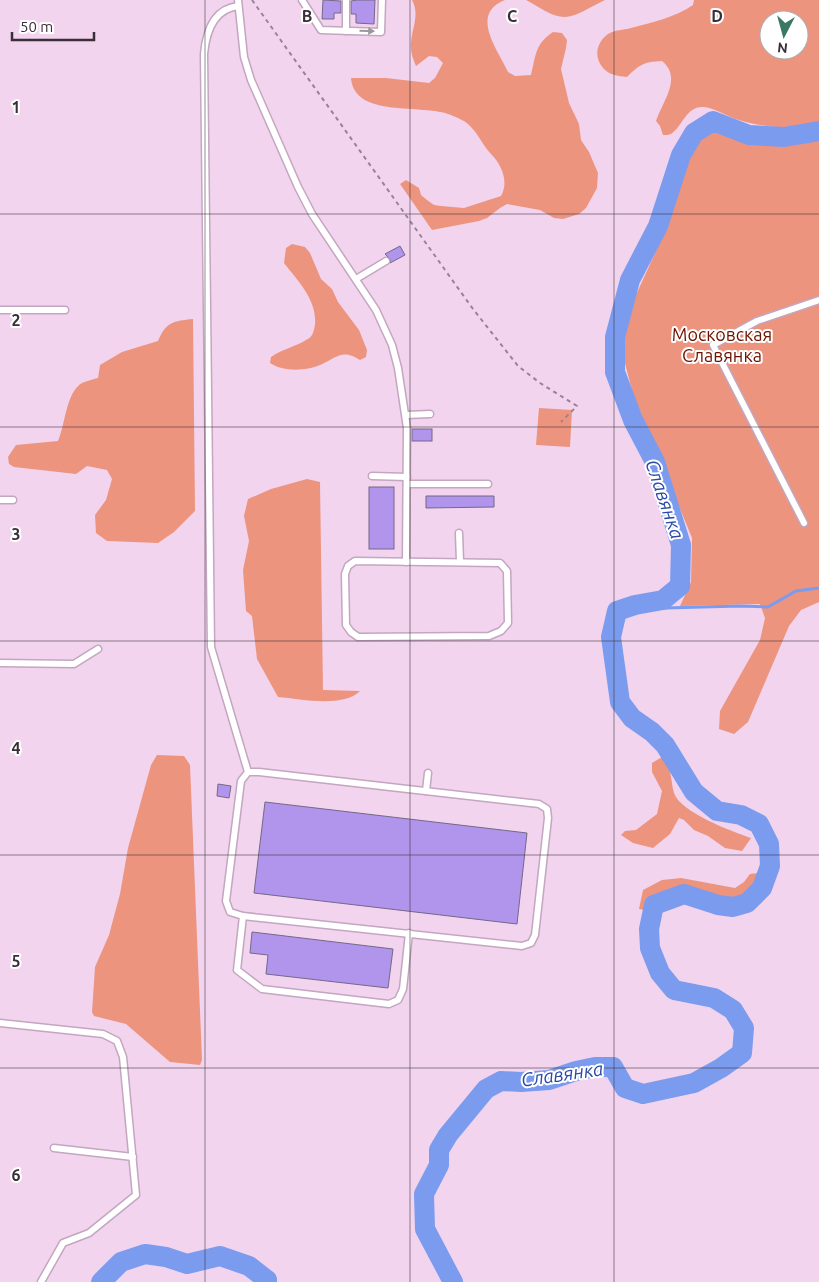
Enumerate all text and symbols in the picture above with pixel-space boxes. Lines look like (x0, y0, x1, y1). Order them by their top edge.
text: B (302, 7, 312, 25)
text: C (507, 7, 517, 25)
text: D (711, 7, 723, 25)
scale bar (12, 10, 95, 42)
north arrow (759, 10, 809, 60)
text: 50 m (20, 18, 53, 35)
one-way arrow (359, 28, 375, 36)
text: N (777, 39, 789, 56)
text: 1 (11, 98, 21, 116)
text: 2 (11, 311, 21, 329)
park label: Московская Славянка (672, 324, 772, 365)
water label: Славянка (641, 456, 689, 542)
text: 3 (11, 525, 21, 543)
text: 4 (11, 739, 21, 757)
text: 5 (11, 952, 21, 970)
water label: Славянка (519, 1057, 605, 1091)
text: 6 (11, 1166, 21, 1184)

